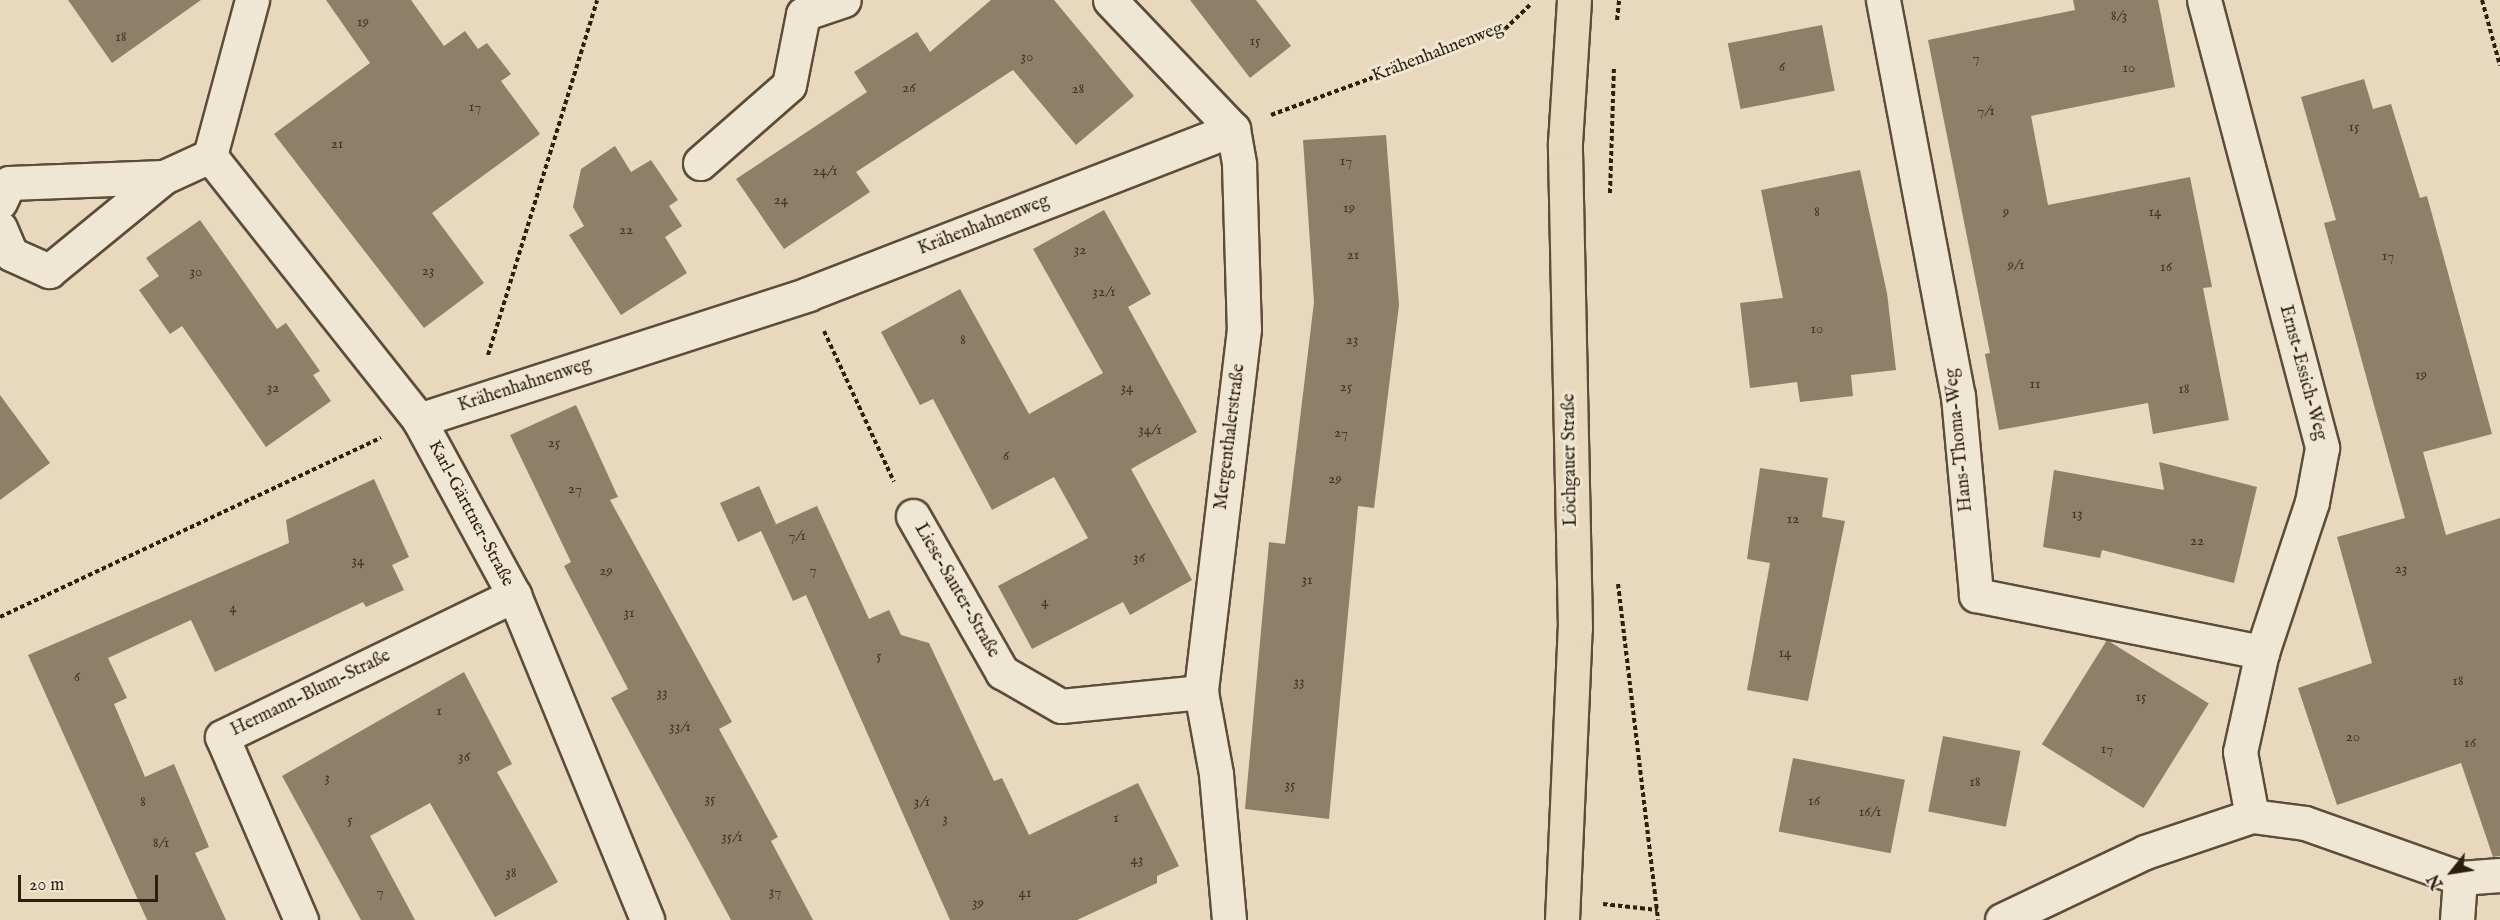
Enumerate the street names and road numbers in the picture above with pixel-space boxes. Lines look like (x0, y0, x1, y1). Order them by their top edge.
street label: Krähenhahnenweg (1369, 18, 1507, 88)
street label: Krähenhahnenweg (915, 191, 1053, 261)
street label: Ernst-Essich-Weg (2274, 303, 2330, 443)
street label: Krähenhahnenweg (456, 354, 594, 418)
street label: Mergenthalerstraße (1211, 363, 1251, 511)
street label: Hans-Thoma-Weg (1942, 367, 1978, 513)
street label: Löchgauer Straße (1559, 393, 1583, 527)
street label: Karl-Gärttner-Straße (422, 437, 518, 591)
street label: Liese-Sauter-Straße (909, 520, 1003, 662)
street label: Hermann-Blum-Straße (228, 646, 394, 742)

